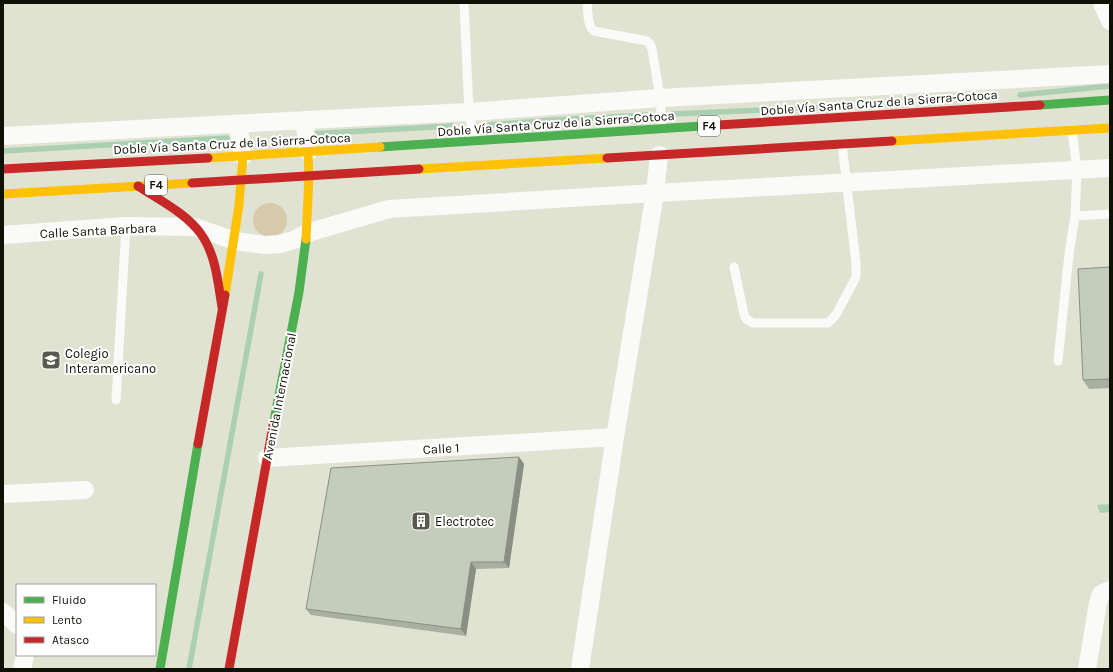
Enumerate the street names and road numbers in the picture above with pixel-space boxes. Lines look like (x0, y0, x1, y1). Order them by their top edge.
street label: Doble Vía Santa Cruz de la Sierra-Cotoca (760, 87, 998, 118)
street label: Doble Vía Santa Cruz de la Sierra-Cotoca (437, 108, 675, 139)
road number: F4 (698, 116, 720, 136)
street label: Doble Vía Santa Cruz de la Sierra-Cotoca (113, 130, 351, 157)
road number: F4 (145, 175, 167, 195)
street label: Calle Santa Barbara (39, 220, 157, 241)
street label: Avenida Internacional (260, 331, 299, 461)
street label: Calle 1 (422, 440, 460, 457)

